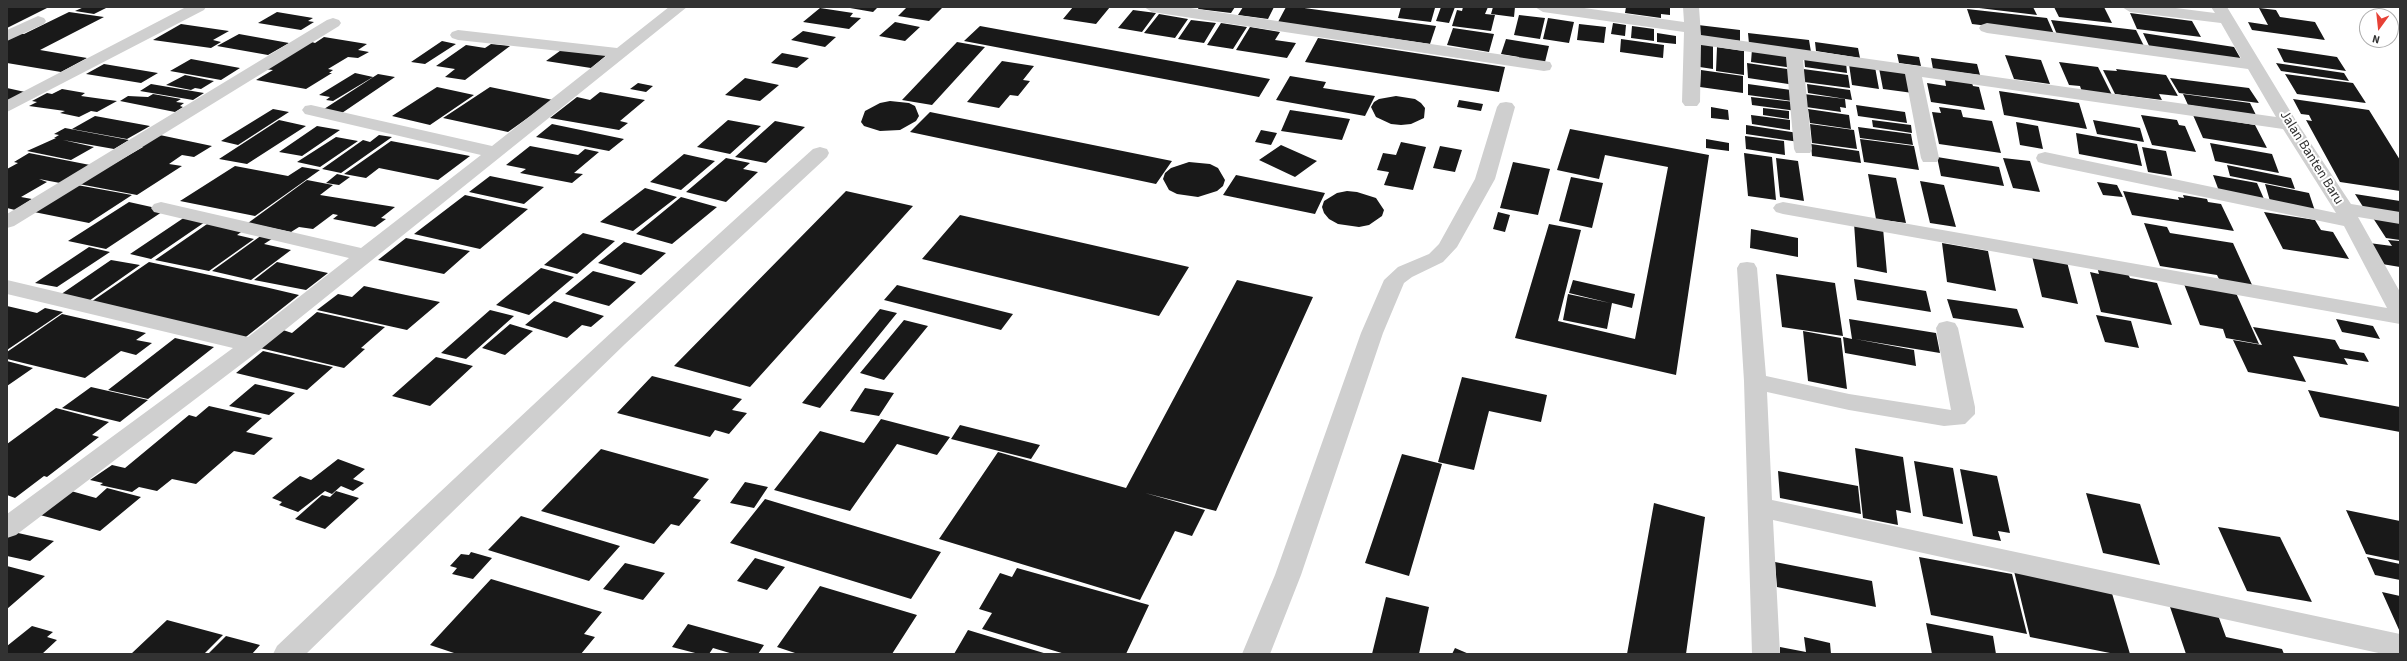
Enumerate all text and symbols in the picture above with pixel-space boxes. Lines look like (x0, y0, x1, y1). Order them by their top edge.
north arrow (2359, 8, 2399, 48)
text: N (2371, 31, 2382, 47)
street label: Jalan Banten Baru (2275, 108, 2347, 208)

